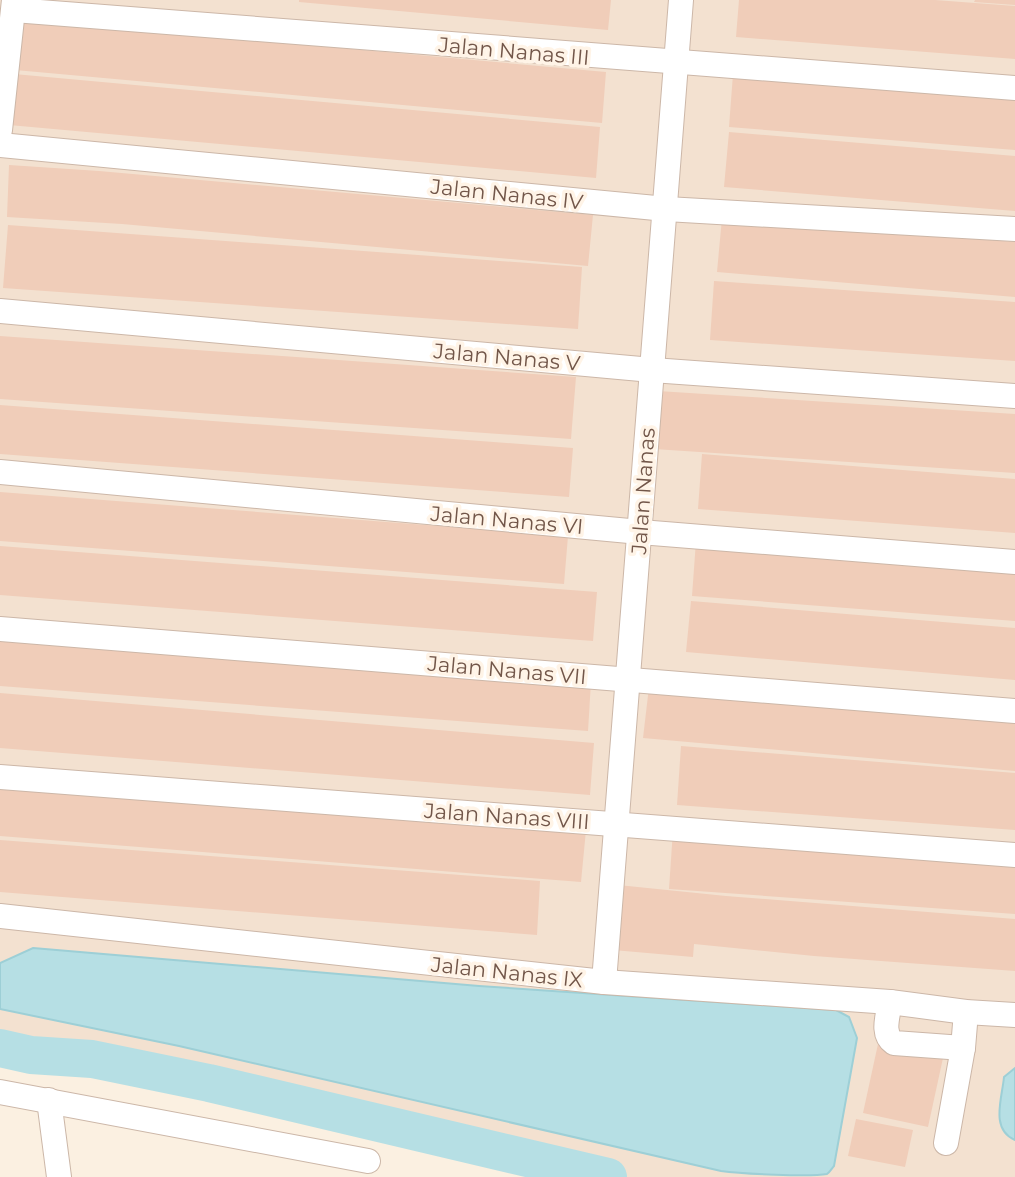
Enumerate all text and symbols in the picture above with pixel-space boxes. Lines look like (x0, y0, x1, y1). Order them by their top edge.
street label: Jalan Nanas III (436, 32, 591, 70)
street label: Jalan Nanas IV (429, 173, 585, 214)
street label: Jalan Nanas V (432, 338, 582, 376)
street label: Jalan Nanas (626, 427, 660, 556)
street label: Jalan Nanas VI (429, 501, 584, 539)
street label: Jalan Nanas VII (425, 651, 588, 689)
street label: Jalan Nanas VIII (422, 798, 591, 834)
street label: Jalan Nanas IX (429, 952, 584, 992)

